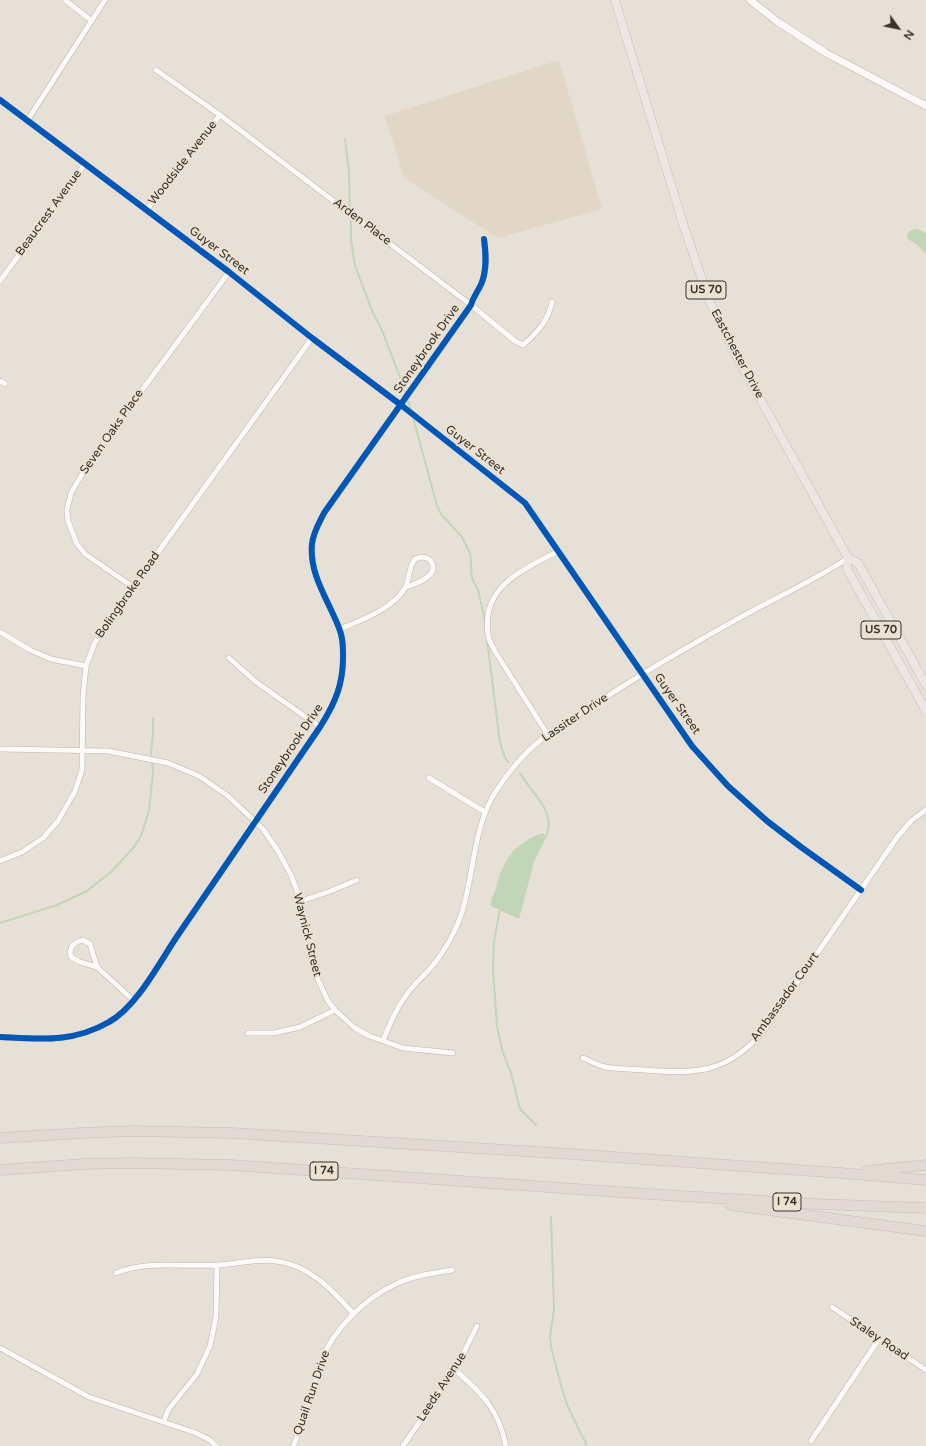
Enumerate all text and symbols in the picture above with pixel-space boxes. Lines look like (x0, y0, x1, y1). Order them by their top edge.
north arrow (878, 8, 918, 48)
text: N (901, 28, 916, 42)
street label: Woodside Avenue (146, 118, 220, 208)
street label: Beaucrest Avenue (13, 167, 85, 259)
street label: Arden Place (330, 196, 394, 248)
street label: Guyer Street (186, 224, 252, 278)
road number: US 70 (686, 281, 726, 299)
street label: Stoneybrook Drive (391, 302, 463, 396)
street label: Eastchester Drive (707, 307, 767, 401)
street label: Seven Oaks Place (77, 387, 147, 477)
street label: Guyer Street (442, 422, 508, 478)
street label: Bolingbroke Road (93, 549, 163, 641)
road number: US 70 (861, 621, 901, 639)
street label: Guyer Street (651, 671, 703, 737)
street label: Lassiter Drive (539, 691, 611, 745)
street label: Stoneybrook Drive (256, 701, 326, 797)
street label: Waynick Street (290, 892, 324, 978)
street label: Ambassador Court (748, 949, 822, 1045)
road number: I 74 (310, 1162, 338, 1180)
road number: I 74 (773, 1193, 801, 1211)
street label: Staley Road (847, 1314, 911, 1364)
street label: Quail Run Drive (291, 1349, 333, 1437)
street label: Leeds Avenue (414, 1350, 470, 1424)

